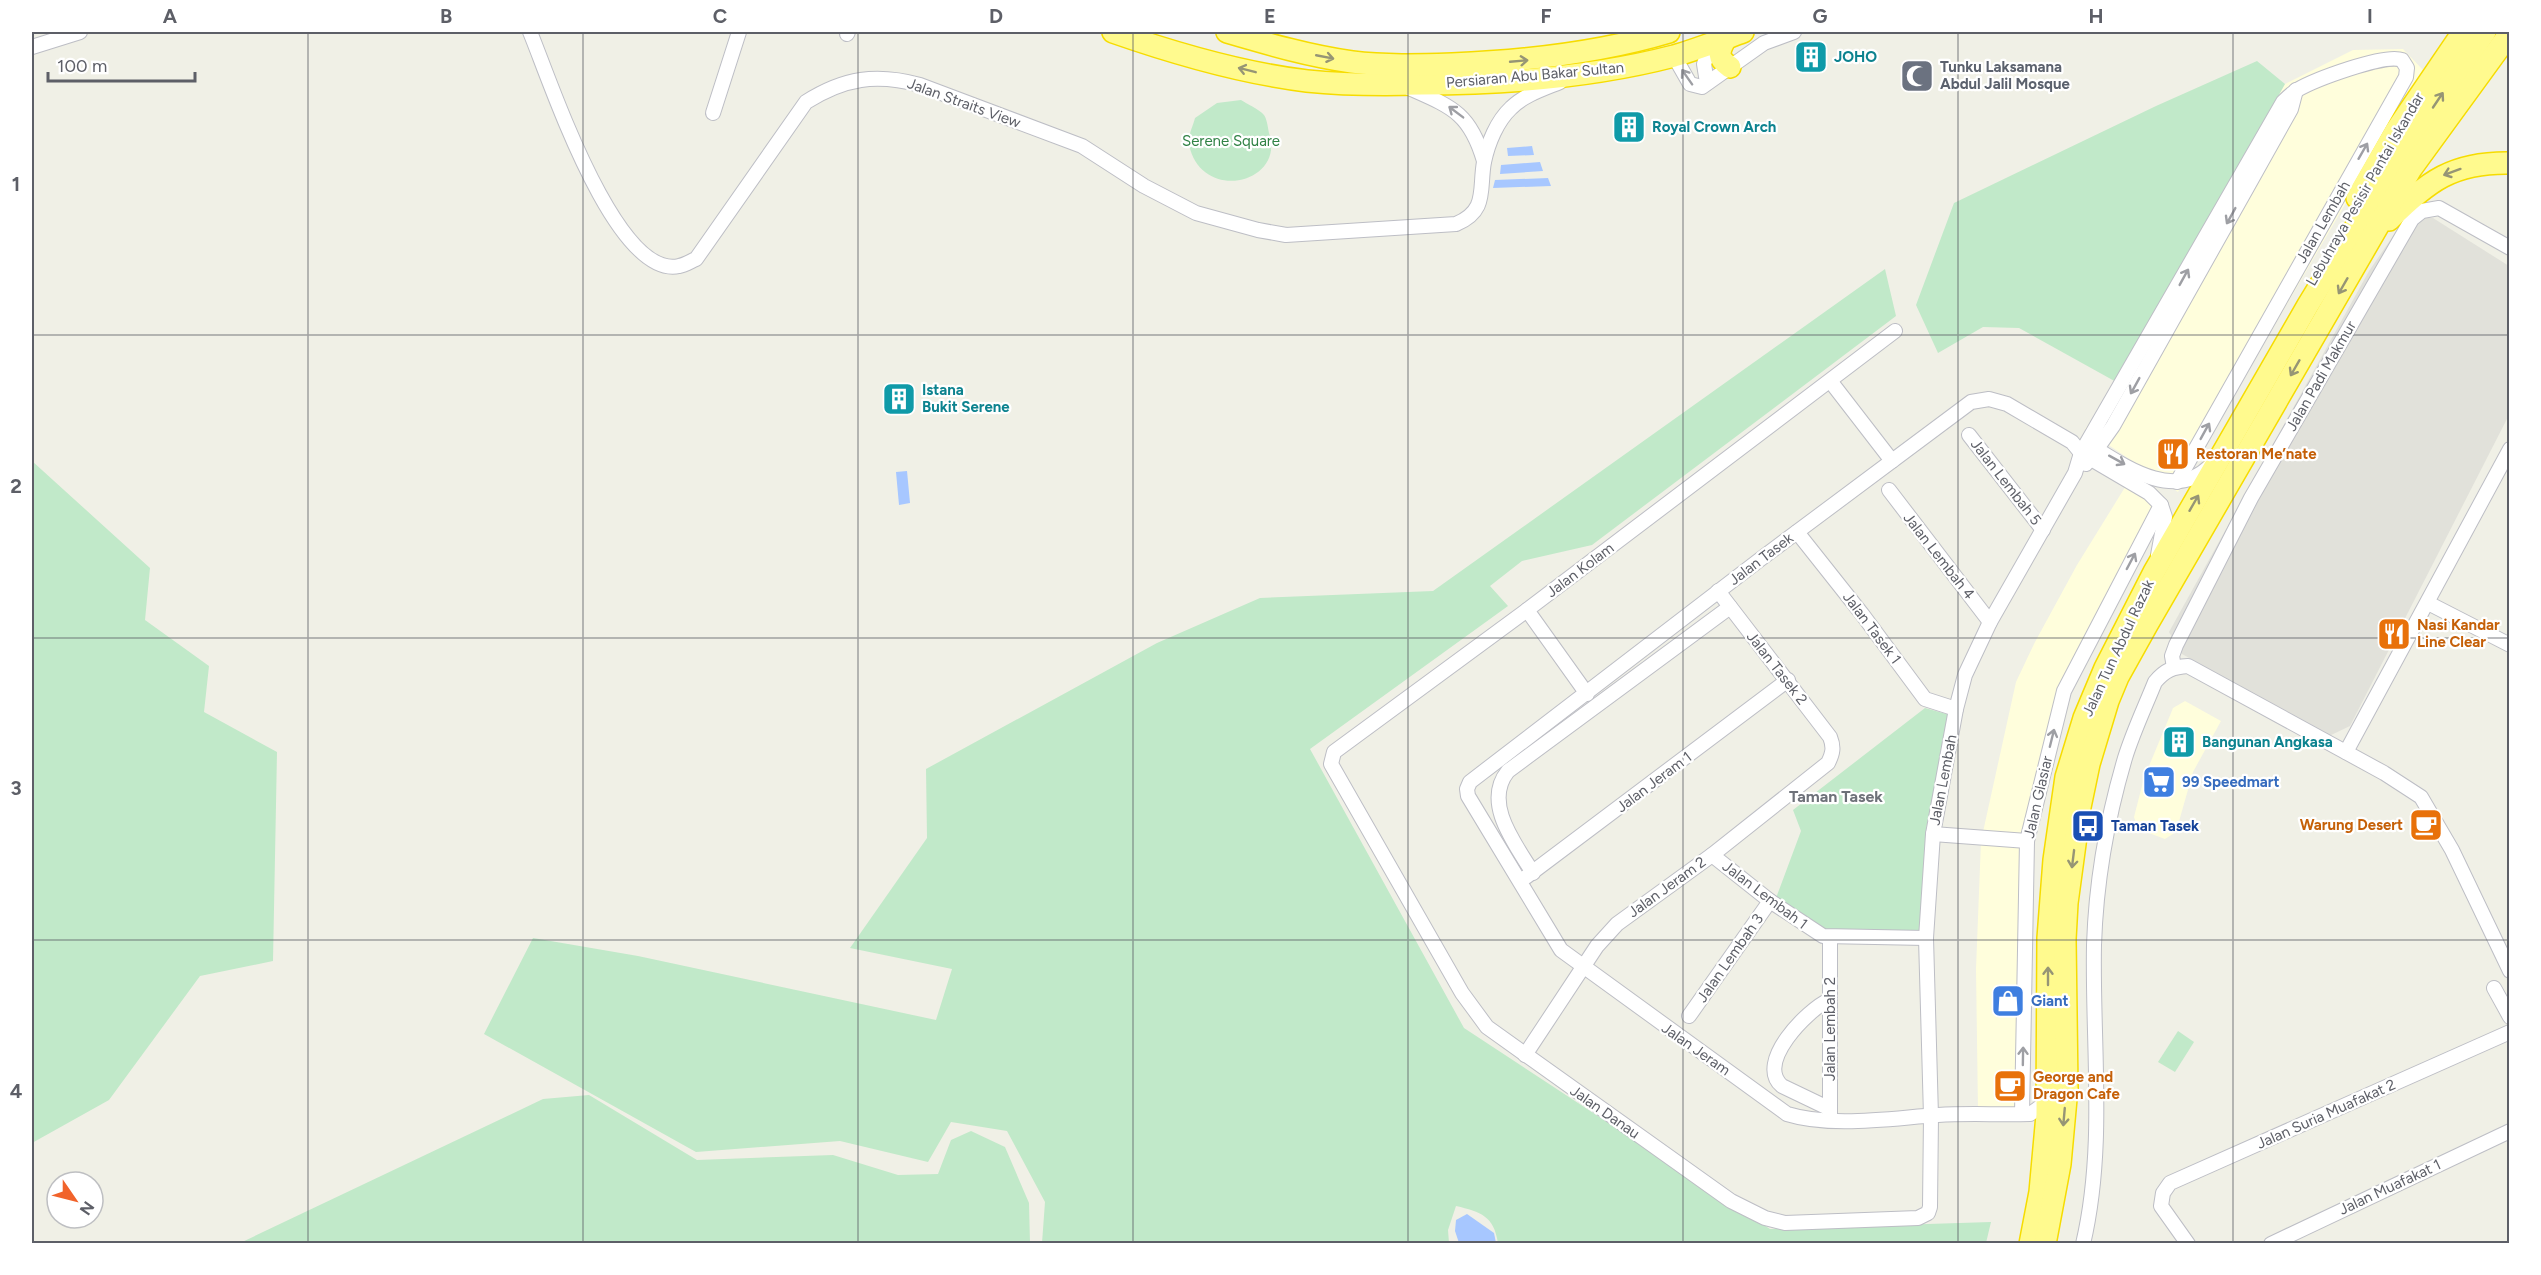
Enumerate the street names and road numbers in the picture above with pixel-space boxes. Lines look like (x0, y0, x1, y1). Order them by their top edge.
street label: Persiaran Abu Bakar Sultan (1445, 58, 1625, 92)
street label: Jalan Straits View (905, 74, 1023, 132)
street label: Lebuhraya Pesisir Pantai Iskandar (2302, 89, 2428, 289)
street label: Jalan Lembah (2292, 178, 2354, 266)
street label: Jalan Padi Makmur (2282, 318, 2360, 434)
street label: Jalan Lembah 5 (1967, 435, 2045, 529)
street label: Jalan Lembah 4 (1900, 509, 1978, 603)
street label: Jalan Tasek (1725, 529, 1797, 589)
street label: Jalan Kolam (1543, 539, 1617, 601)
street label: Jalan Tun Abdul Razak (2078, 576, 2158, 719)
street label: Jalan Tasek 1 (1839, 588, 1905, 668)
street label: Jalan Tasek 2 (1743, 628, 1811, 708)
street label: Jalan Lembah (1925, 733, 1961, 827)
street label: Jalan Jeram 1 (1613, 748, 1695, 816)
street label: Jalan Glasiar (2020, 754, 2056, 840)
street label: Jalan Jeram 2 (1625, 853, 1709, 921)
street label: Jalan Lembah 1 (1719, 857, 1811, 933)
street label: Jalan Lembah 3 (1693, 910, 1767, 1006)
street label: Jalan Lembah 2 (1821, 977, 1839, 1081)
street label: Jalan Jeram (1658, 1019, 1734, 1079)
street label: Jalan Suria Muafakat 2 (2254, 1075, 2398, 1153)
street label: Jalan Danau (1567, 1081, 1643, 1143)
street label: Jalan Muafakat 1 (2336, 1155, 2444, 1219)

